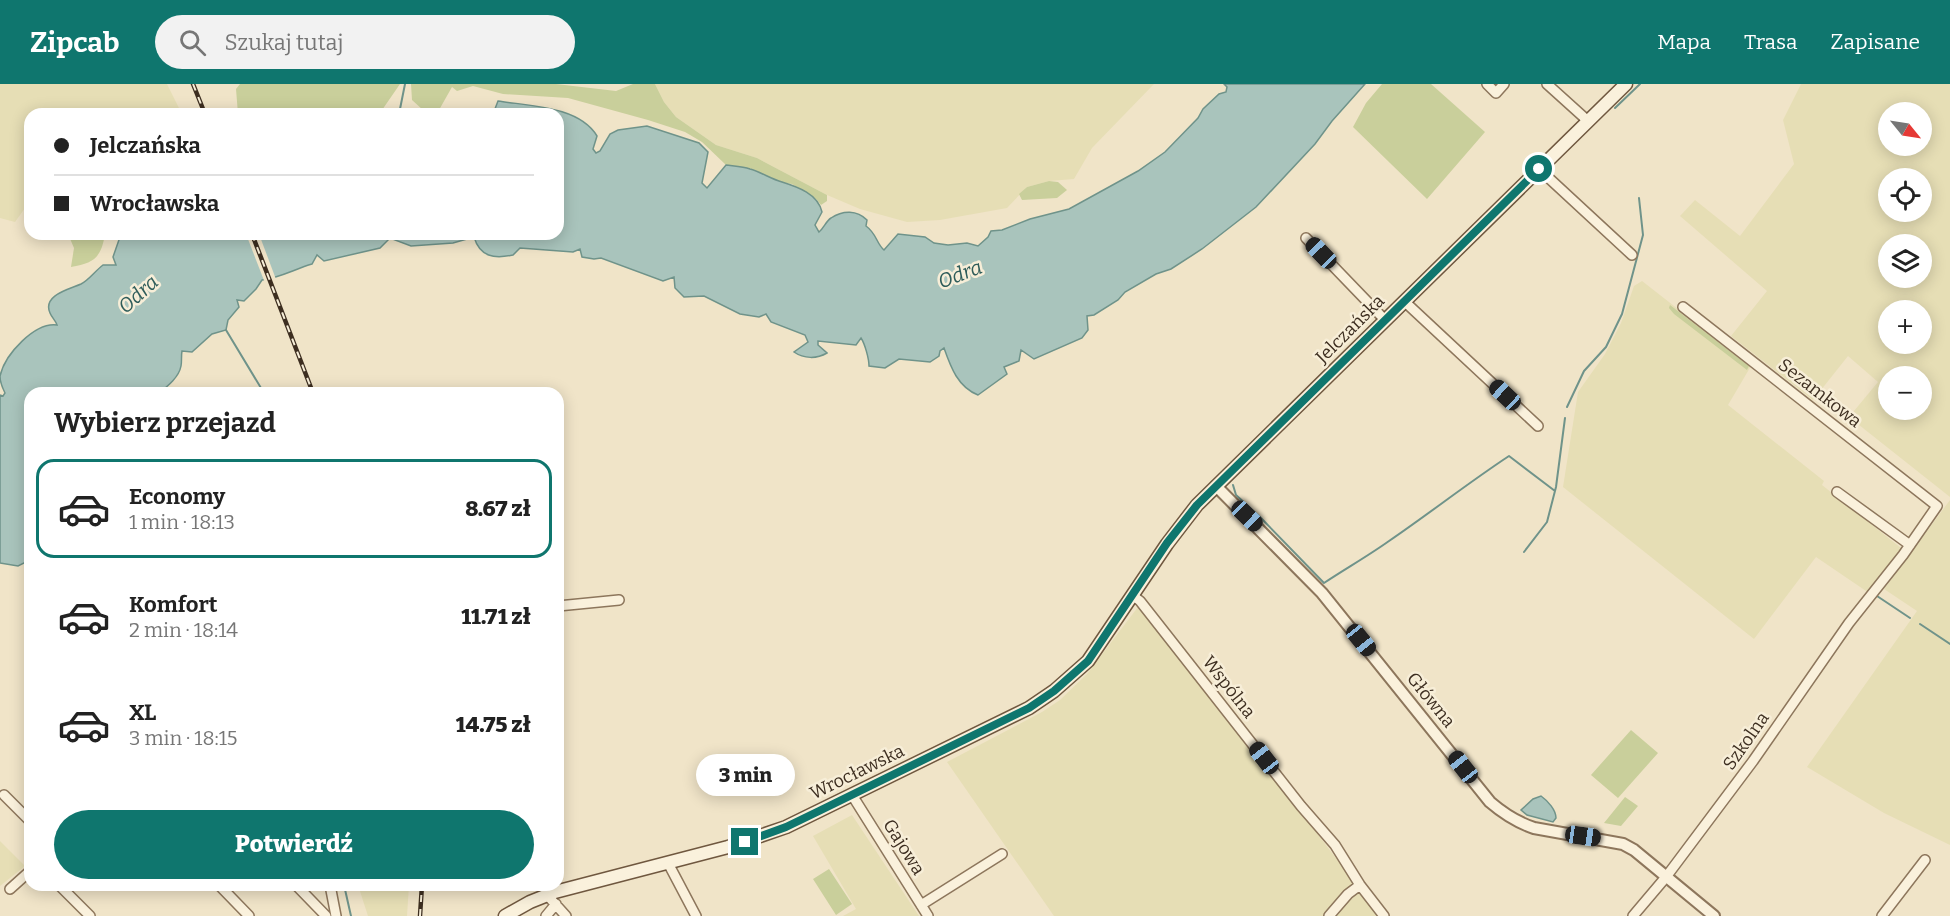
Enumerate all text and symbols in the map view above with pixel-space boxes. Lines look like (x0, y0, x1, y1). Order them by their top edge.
search box (155, 15, 575, 69)
text: Zipcab (30, 26, 119, 59)
icon: search (176, 26, 209, 59)
text: Szukaj tutaj (224, 29, 343, 56)
text: Mapa (1657, 29, 1711, 55)
text: Trasa (1744, 29, 1797, 55)
text: Zapisane (1830, 29, 1920, 55)
north arrow (1878, 102, 1932, 156)
map controls (1878, 102, 1932, 420)
text: Jelczańska (90, 132, 201, 159)
route start (1525, 155, 1552, 182)
button: locate (1878, 168, 1932, 222)
text: Wrocławska (90, 190, 219, 217)
car (1302, 234, 1340, 272)
button: layers (1878, 234, 1932, 288)
water label: Odra (934, 255, 986, 293)
water label: Odra (113, 270, 163, 318)
street label: Jelczańska (1310, 290, 1389, 369)
button: + (1878, 300, 1932, 354)
street label: Sezamkowa (1774, 354, 1866, 432)
button: − (1878, 366, 1932, 420)
car (1486, 376, 1524, 414)
text: Wybierz przejazd (54, 407, 276, 439)
icon: car (57, 482, 111, 536)
text: Economy (129, 483, 225, 510)
text: 8.67 zł (465, 495, 531, 522)
car (1228, 497, 1266, 535)
text: 1 min · 18:13 (129, 510, 235, 534)
icon: car (57, 590, 111, 644)
text: Komfort (129, 591, 218, 618)
text: 11.71 zł (461, 603, 531, 630)
text: 2 min · 18:14 (129, 618, 238, 642)
car (1343, 620, 1379, 660)
street label: Wspólna (1198, 651, 1260, 723)
street label: Główna (1402, 668, 1460, 732)
icon: car (57, 698, 111, 752)
text: XL (129, 699, 156, 726)
street label: Szkolna (1718, 708, 1774, 774)
text: 14.75 zł (456, 711, 531, 738)
text: 3 min · 18:15 (129, 726, 237, 750)
car (1246, 738, 1282, 778)
street label: Wrocławska (806, 740, 908, 804)
car (1445, 747, 1481, 787)
callout: 3 min (696, 755, 795, 797)
text: 3 min (719, 763, 772, 787)
button: Potwierdź (54, 810, 534, 879)
street label: Gajowa (878, 815, 930, 879)
car (1564, 825, 1602, 847)
route end (731, 828, 758, 855)

